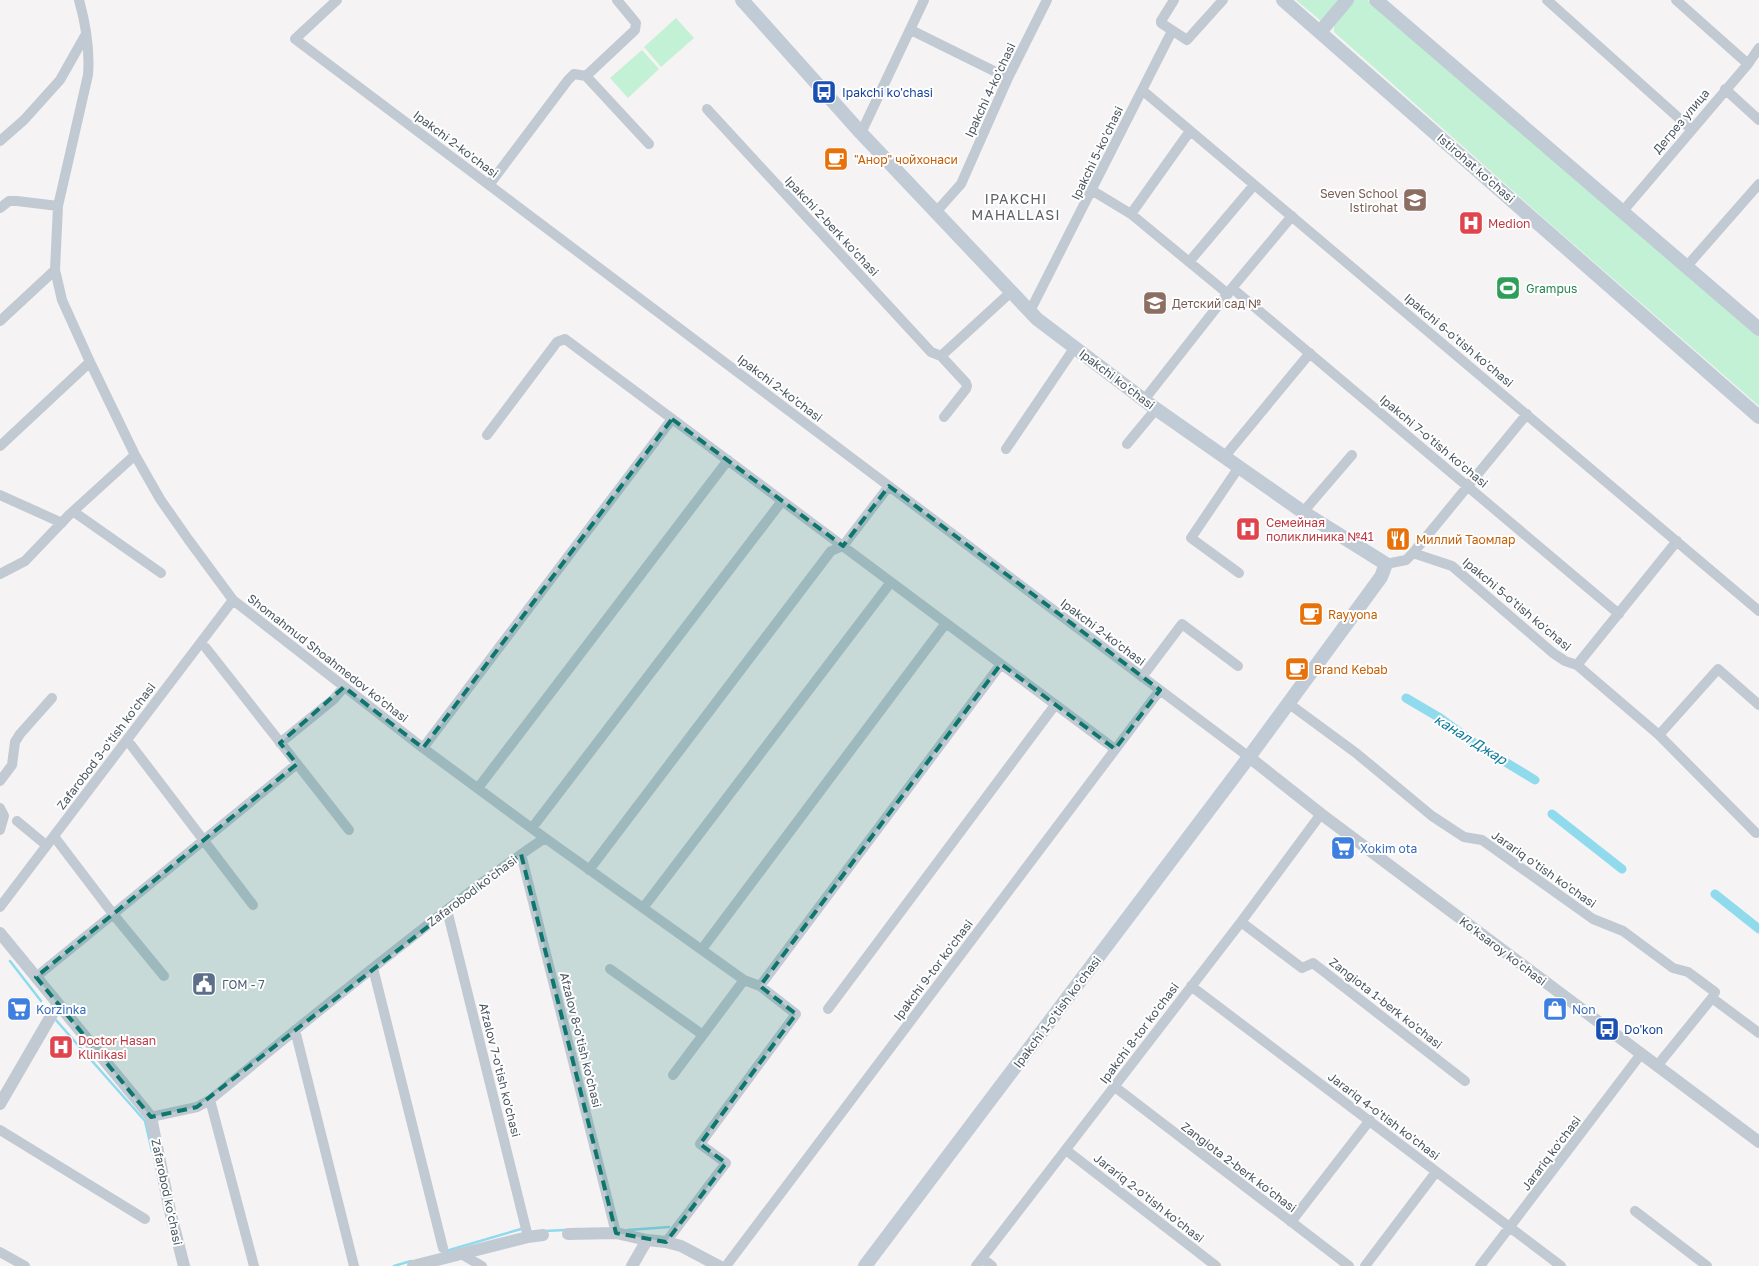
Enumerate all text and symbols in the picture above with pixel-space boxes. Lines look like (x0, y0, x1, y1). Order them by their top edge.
street label: Ipakchi 4-ko'chasi (961, 40, 1019, 140)
bus stop icon: Ipakchi ko'chasi (811, 79, 837, 105)
place label: Ipakchi ko'chasi (842, 85, 933, 100)
street label: Дегрез улица (1650, 86, 1712, 156)
street label: Ipakchi 5-ko'chasi (1068, 104, 1126, 202)
street label: Ipakchi 2-ko'chasi (411, 107, 501, 181)
street label: Istirohat ko'chasi (1434, 130, 1518, 206)
cafe icon: "Анор" чойхонаси (823, 146, 849, 172)
place label: "Анор" чойхонаси (854, 152, 958, 167)
street label: Ipakchi 2-berk ko'chasi (782, 173, 882, 279)
place label: Seven School Istirohat (1320, 186, 1398, 215)
school or university icon: Seven School Istirohat (1402, 187, 1428, 213)
district label: IPAKCHI MAHALLASI (971, 190, 1061, 223)
hospital icon: Medion (1458, 210, 1484, 236)
place label: Medion (1488, 216, 1530, 231)
sports icon: Grampus (1495, 275, 1521, 301)
place label: Grampus (1526, 281, 1577, 296)
school or university icon: Детский сад № (1142, 290, 1168, 316)
street label: Ipakchi 6-o'tish ko'chasi (1401, 290, 1517, 390)
place label: Детский сад № (1172, 296, 1261, 311)
street label: Ipakchi ko'chasi (1076, 346, 1158, 412)
street label: Ipakchi 2-ko'chasi (735, 351, 825, 425)
street label: Ipakchi 7-o'tish ko'chasi (1377, 391, 1491, 491)
place label: Семейная поликлиника №41 (1266, 515, 1374, 544)
hospital icon: Семейная поликлиника №41 (1235, 516, 1261, 542)
restaurant icon: Миллий Таомлар (1385, 526, 1411, 552)
place label: Миллий Таомлар (1416, 532, 1515, 547)
street label: Ipakchi 5-o'tish ko'chasi (1460, 554, 1574, 654)
street label: Shomahmud Shoahmedov ko'chasi (245, 591, 411, 725)
street label: Ipakchi 2-ko'chasi (1058, 595, 1148, 669)
cafe icon: Rayyona (1298, 601, 1324, 627)
place label: Rayyona (1328, 607, 1378, 622)
cafe icon: Brand Kebab (1284, 656, 1310, 682)
place label: Brand Kebab (1314, 662, 1388, 677)
street label: Zafarobod 3-o'tish ko'chasi (54, 680, 158, 812)
water label: канал Джар (1432, 710, 1511, 769)
street label: Jarariq o'tish ko'chasi (1489, 827, 1599, 911)
supermarket icon: Xokim ota (1330, 835, 1356, 861)
place label: Xokim ota (1360, 841, 1417, 856)
street label: Zafarobod ko'chasi (424, 852, 520, 930)
street label: Ko'ksaroy ko'chasi (1456, 913, 1550, 989)
street label: Ipakchi 9-tor ko'chasi (890, 917, 976, 1023)
street label: Ipakchi 1-o'tish ko'chasi (1010, 953, 1104, 1071)
street label: Zangiota 1-berk ko'chasi (1326, 954, 1446, 1052)
public building icon: ГОМ - 7 (191, 971, 217, 997)
street label: Afzalov 8-o'tish ko'chasi (557, 971, 605, 1109)
place label: ГОМ - 7 (222, 977, 265, 992)
street label: Ipakchi 8-tor ko'chasi (1096, 980, 1182, 1086)
supermarket icon: Korzinka (6, 996, 32, 1022)
shop icon: Non (1542, 996, 1568, 1022)
street label: Afzalov 7-o'tish ko'chasi (476, 1001, 524, 1139)
place label: Korzinka (36, 1002, 86, 1017)
place label: Non (1572, 1002, 1596, 1017)
bus stop icon: Do'kon (1594, 1016, 1620, 1042)
place label: Do'kon (1624, 1022, 1663, 1037)
place label: Doctor Hasan Klinikasi (78, 1033, 156, 1062)
hospital icon: Doctor Hasan Klinikasi (48, 1034, 74, 1060)
street label: Jarariq 4-o'tish ko'chasi (1325, 1069, 1443, 1163)
street label: Jarariq ko'chasi (1518, 1113, 1584, 1193)
street label: Zangiota 2-berk ko'chasi (1178, 1119, 1300, 1215)
street label: Zafarobod ko'chasi (148, 1138, 186, 1246)
street label: Jarariq 2-o'tish ko'chasi (1091, 1150, 1207, 1246)

